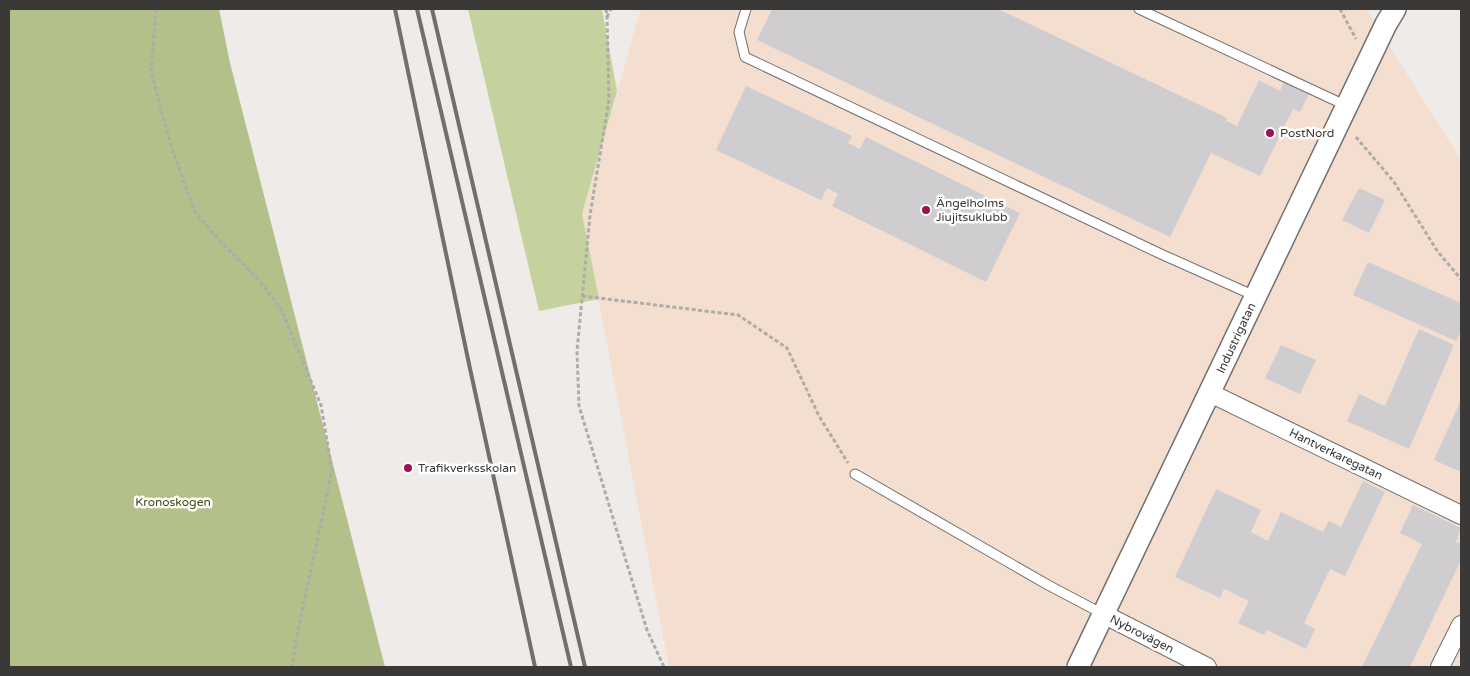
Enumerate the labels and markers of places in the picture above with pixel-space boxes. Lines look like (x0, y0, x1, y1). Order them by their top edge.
place label: PostNord (1280, 126, 1334, 140)
marker: PostNord (1264, 127, 1276, 139)
place label: Ängelholms Jiujitsuklubb (936, 196, 1008, 224)
marker: Ängelholms Jiujitsuklubb (920, 204, 932, 216)
place label: Trafikverksskolan (418, 461, 516, 475)
marker: Trafikverksskolan (402, 462, 414, 474)

